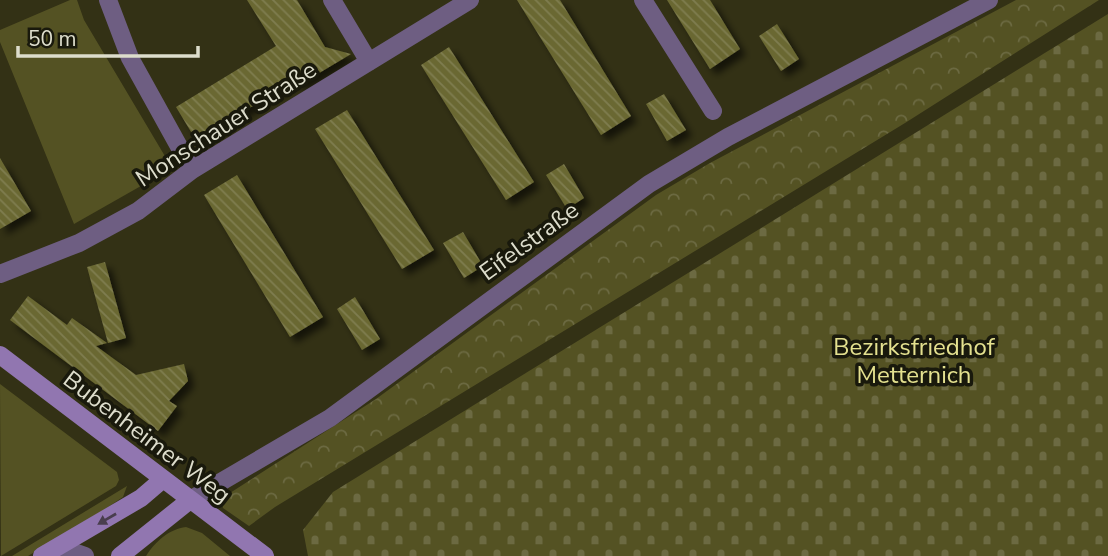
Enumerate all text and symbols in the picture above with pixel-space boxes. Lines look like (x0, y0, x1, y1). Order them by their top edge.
scale bar (18, 14, 198, 58)
text: 50 m (28, 25, 77, 53)
street label: Monschauer Straße (130, 54, 322, 194)
street label: Eifelstraße (473, 194, 585, 288)
park label: Bezirksfriedhof Metternich (833, 331, 996, 391)
street label: Bubenheimer Weg (57, 363, 237, 511)
one-way arrow (97, 513, 116, 525)

